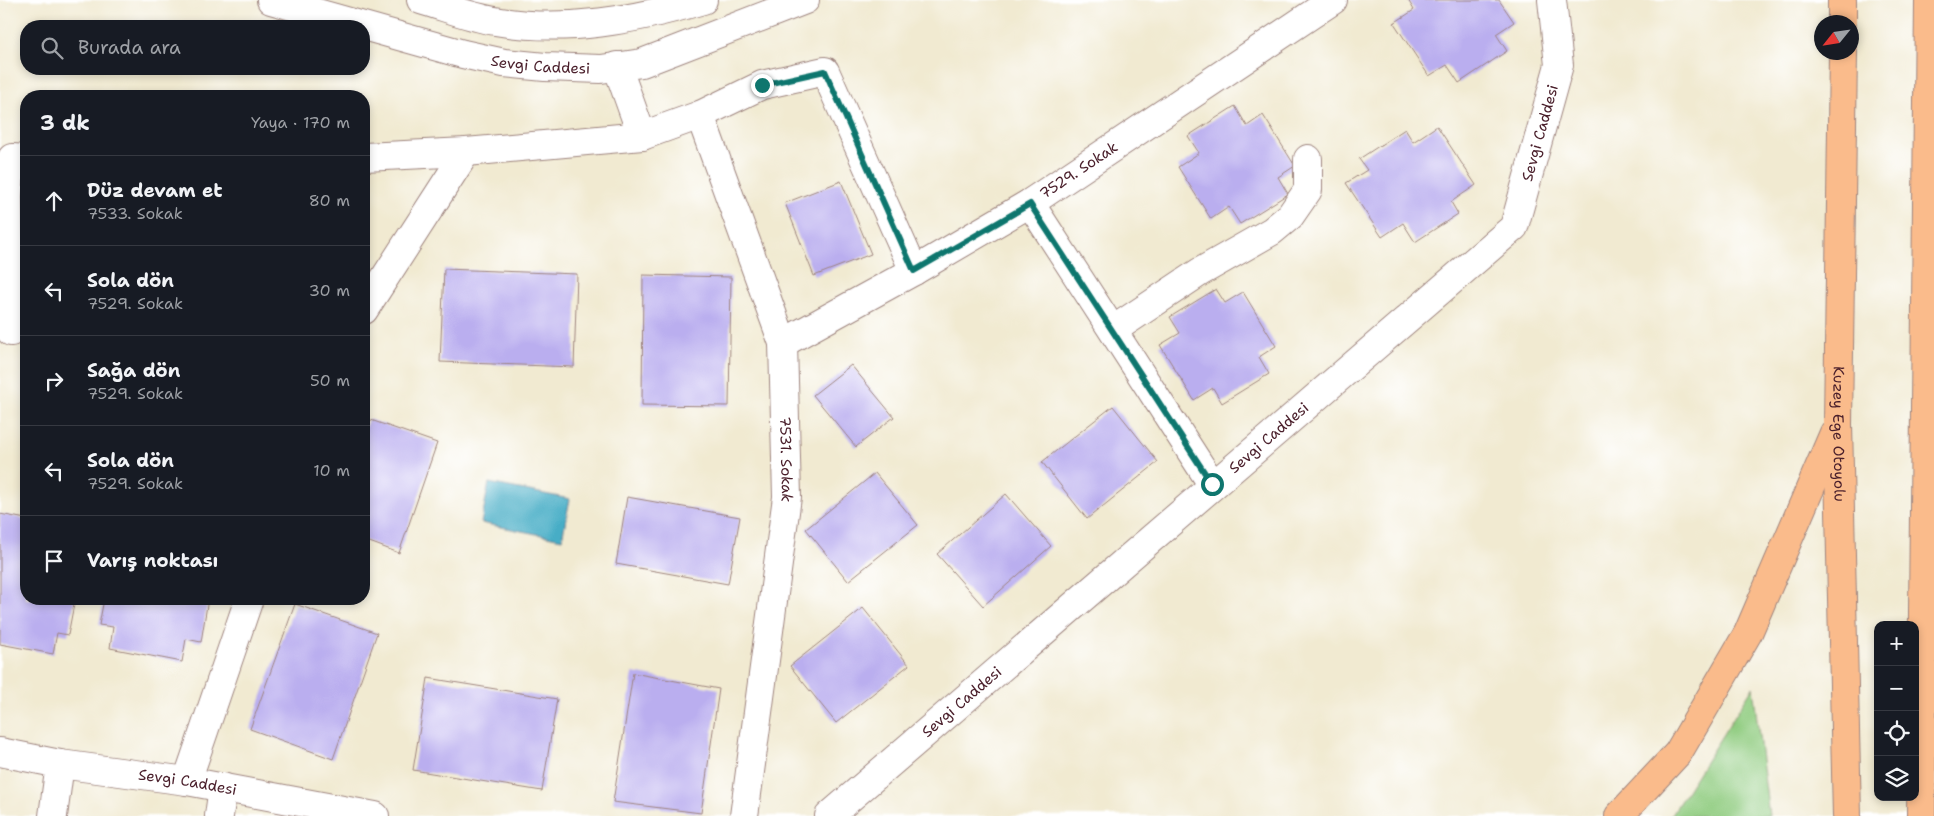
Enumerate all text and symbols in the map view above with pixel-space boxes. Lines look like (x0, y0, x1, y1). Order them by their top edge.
north arrow (1814, 15, 1859, 60)
search box (20, 20, 370, 75)
icon: search (38, 34, 66, 62)
text: Burada ara (78, 35, 181, 60)
street label: Sevgi Caddesi (489, 50, 590, 79)
route end (751, 74, 774, 97)
street label: Sevgi Caddesi (1517, 82, 1563, 184)
text: 3 dk (40, 109, 90, 137)
text: Yaya · 170 m (251, 112, 350, 133)
street label: 7529. Sokak (1036, 137, 1122, 204)
text: Düz devam et (87, 178, 223, 203)
icon: ahead (40, 187, 68, 215)
text: 80 m (309, 190, 350, 211)
text: 7533. Sokak (87, 203, 183, 224)
text: Sola dön (87, 268, 174, 293)
icon: left (40, 277, 68, 305)
text: 30 m (309, 280, 350, 301)
text: 7529. Sokak (87, 293, 183, 314)
text: Sağa dön (87, 358, 180, 383)
street label: Kuzey Ege Otoyolu (1828, 366, 1850, 502)
icon: right (40, 367, 68, 395)
text: 50 m (310, 370, 350, 391)
text: 7529. Sokak (87, 383, 183, 404)
street label: Sevgi Caddesi (1225, 398, 1313, 478)
street label: 7531. Sokak (775, 416, 797, 503)
text: Sola dön (87, 448, 174, 473)
icon: left (40, 457, 68, 485)
text: 10 m (313, 460, 350, 481)
text: 7529. Sokak (87, 473, 183, 494)
route start (1201, 473, 1224, 496)
icon: arrive (40, 547, 68, 575)
text: Varış noktası (87, 548, 218, 573)
map controls (1874, 621, 1919, 801)
button: + (1874, 621, 1919, 666)
street label: Sevgi Caddesi (917, 662, 1006, 742)
button: − (1874, 666, 1919, 711)
button: locate (1874, 711, 1919, 756)
button: layers (1874, 756, 1919, 801)
street label: Sevgi Caddesi (137, 765, 238, 800)

